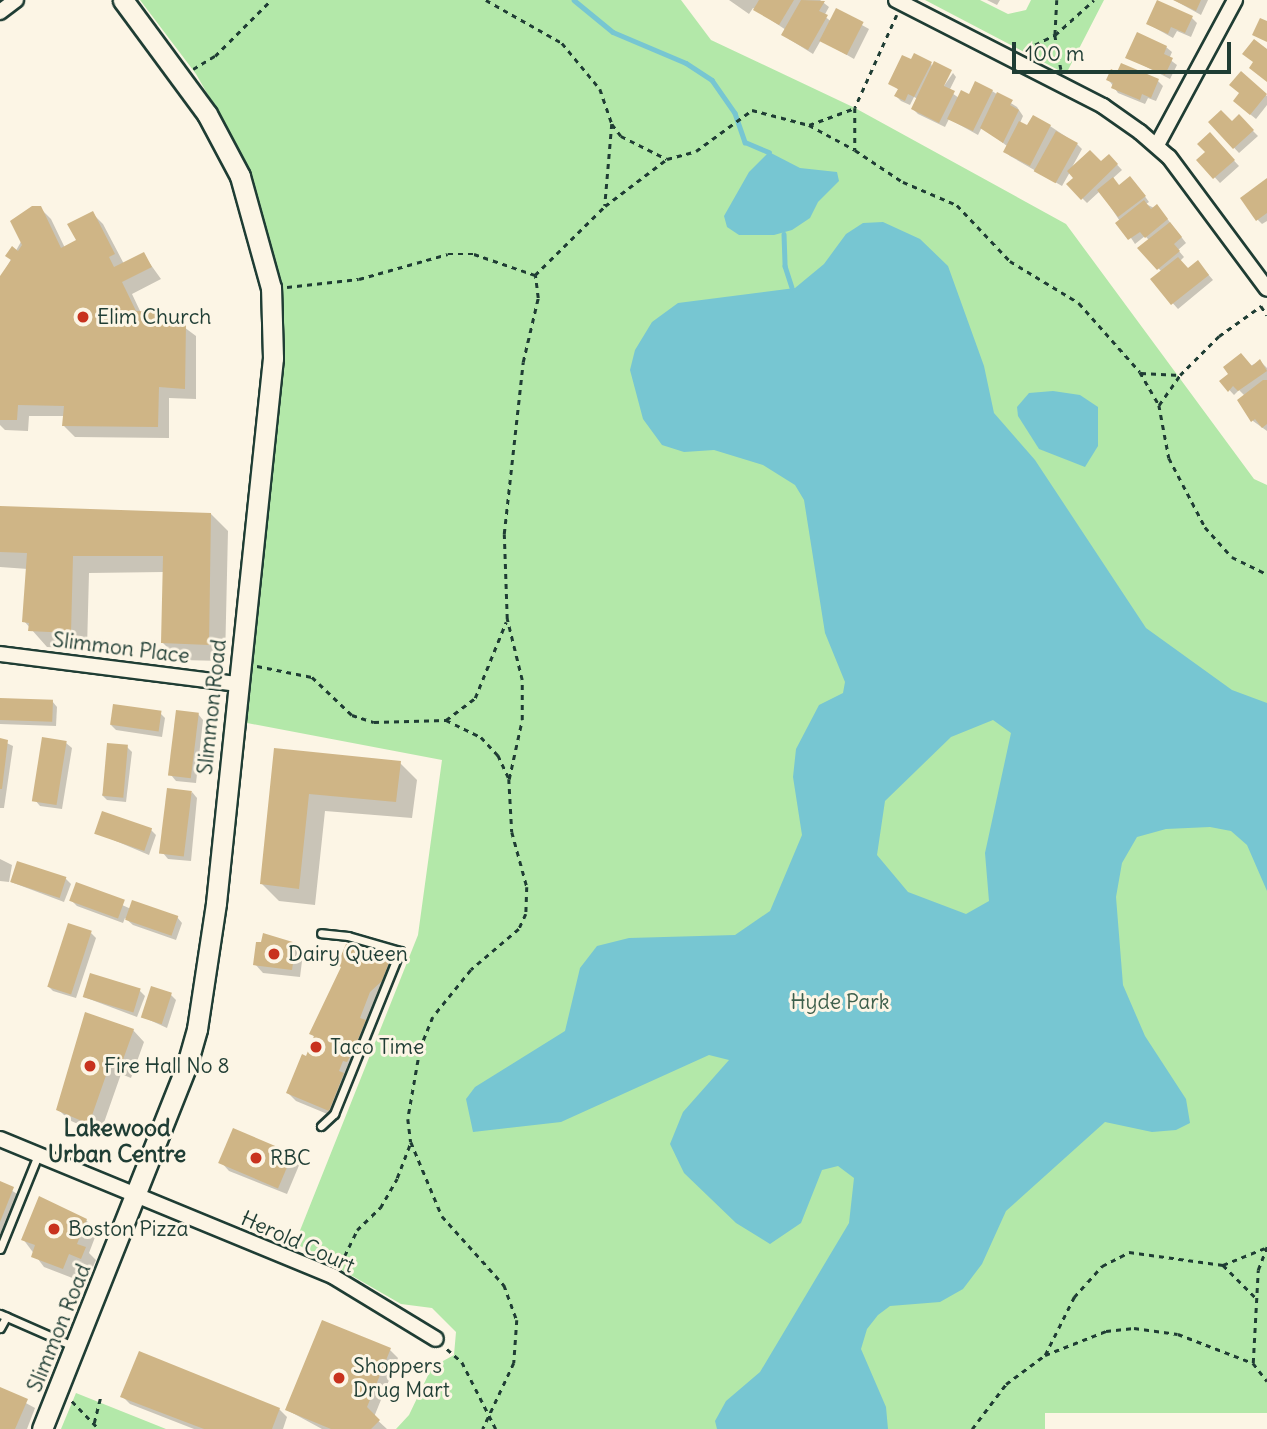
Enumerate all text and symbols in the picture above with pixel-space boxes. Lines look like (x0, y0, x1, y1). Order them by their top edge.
scale bar (1015, 28, 1234, 72)
text: 100 m (1025, 40, 1084, 67)
place label: Elim Church (97, 304, 211, 330)
marker: Elim Church (75, 309, 91, 325)
street label: Slimmon Place (51, 627, 191, 669)
street label: Slimmon Road (192, 638, 232, 776)
place label: Dairy Queen (288, 941, 408, 967)
marker: Dairy Queen (266, 946, 282, 962)
park label: Hyde Park (791, 989, 889, 1015)
place label: Taco Time (330, 1034, 424, 1060)
marker: Taco Time (308, 1039, 324, 1055)
place label: Fire Hall No 8 (104, 1053, 230, 1079)
marker: Fire Hall No 8 (82, 1058, 98, 1074)
district label: Lakewood Urban Centre (48, 1114, 186, 1168)
place label: RBC (270, 1145, 311, 1171)
marker: RBC (248, 1150, 264, 1166)
street label: Herold Court (237, 1206, 359, 1278)
place label: Boston Pizza (68, 1216, 188, 1242)
marker: Boston Pizza (46, 1221, 62, 1237)
street label: Slimmon Road (22, 1260, 96, 1396)
place label: Shoppers Drug Mart (353, 1353, 450, 1403)
marker: Shoppers Drug Mart (331, 1370, 347, 1386)

